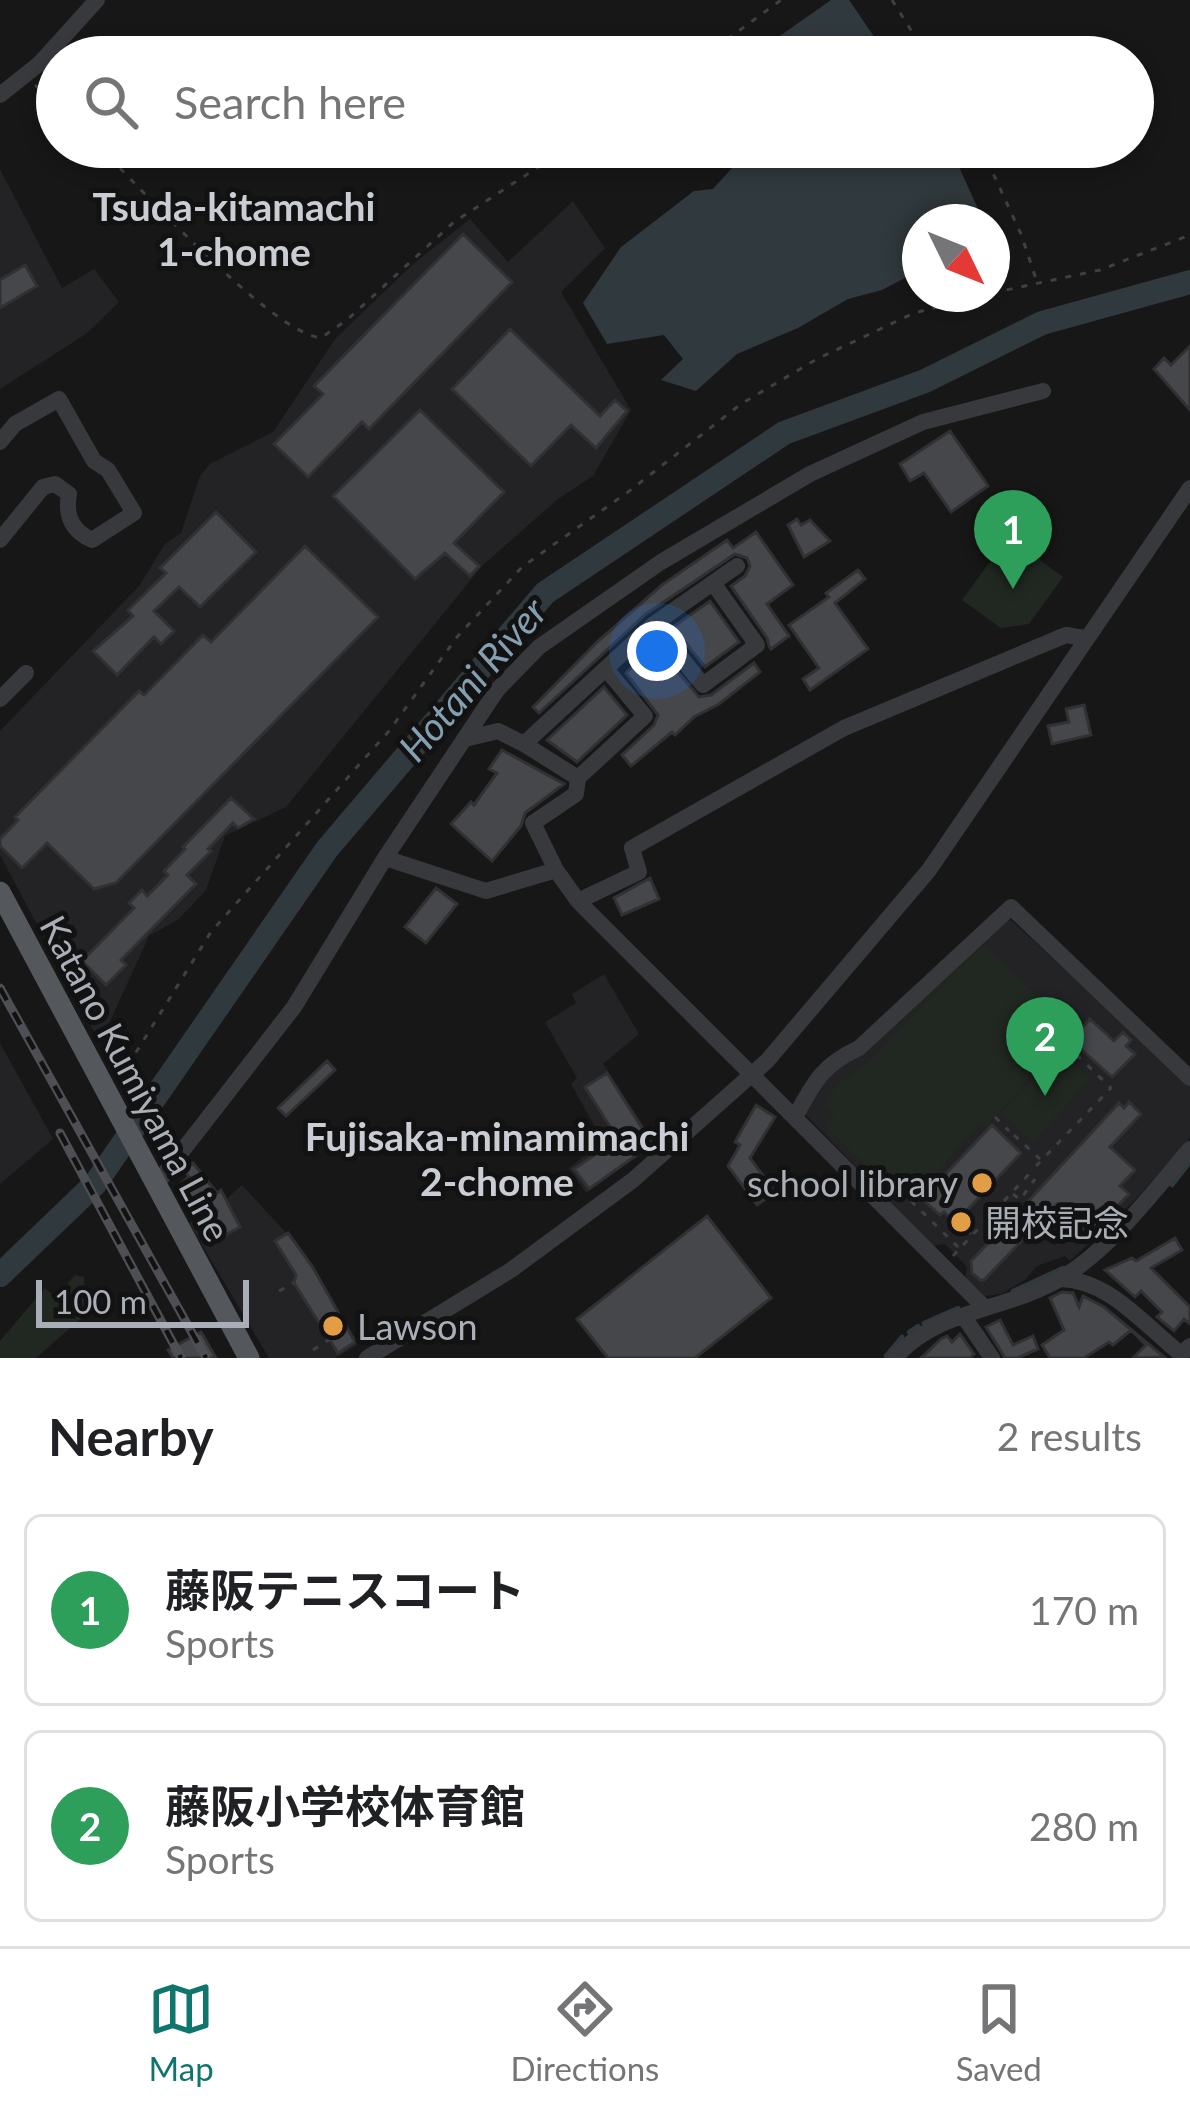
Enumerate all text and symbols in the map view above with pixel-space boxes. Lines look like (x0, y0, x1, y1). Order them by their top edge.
search box (36, 36, 1154, 168)
icon: search (78, 69, 144, 135)
text: Search here (174, 75, 406, 129)
district label: Tsuda-kitamachi 1-chome (93, 183, 375, 274)
north arrow (902, 204, 1010, 312)
pin: 1 (974, 490, 1052, 589)
water label: Hotani River (389, 588, 556, 770)
your location (627, 621, 687, 681)
street label: Katano Kumiyama Line (32, 908, 240, 1248)
pin: 2 (1006, 997, 1084, 1096)
district label: Fujisaka-minamimachi 2-chome (305, 1113, 689, 1204)
place label: school library (747, 1161, 958, 1205)
marker: school library (969, 1170, 995, 1196)
place label: 開校記念 (985, 1200, 1129, 1244)
marker: 開校記念 (948, 1209, 974, 1235)
scale bar (36, 1274, 249, 1327)
text: 100 m (54, 1281, 147, 1321)
place label: Lawson (357, 1304, 478, 1348)
marker: Lawson (320, 1313, 346, 1339)
text: Nearby (48, 1406, 214, 1467)
text: 2 results (997, 1413, 1142, 1459)
text: 藤阪テニスコート (165, 1563, 525, 1617)
text: 1 (79, 1587, 101, 1633)
text: 170 m (1029, 1587, 1139, 1633)
text: Sports (165, 1620, 275, 1666)
text: 藤阪小学校体育館 (165, 1779, 525, 1833)
text: 2 (79, 1803, 101, 1849)
text: 280 m (1029, 1803, 1139, 1849)
text: Sports (165, 1836, 275, 1882)
tab: Map (148, 1976, 214, 2088)
tab: Directions (510, 1976, 659, 2088)
tab: Saved (956, 1976, 1042, 2088)

